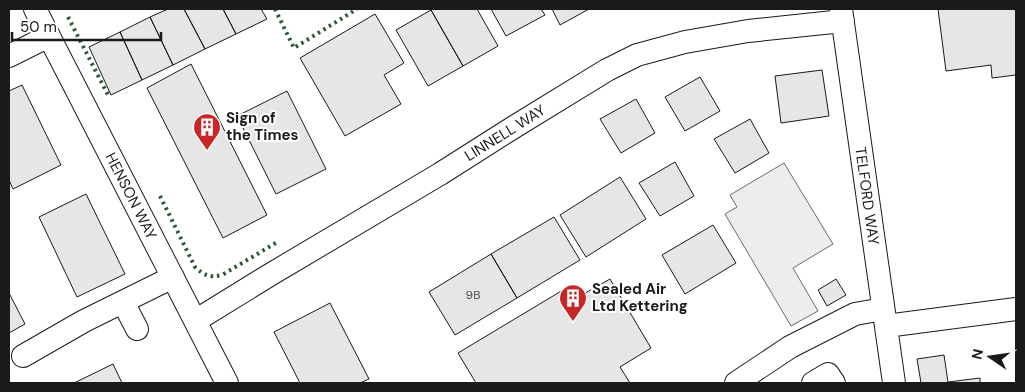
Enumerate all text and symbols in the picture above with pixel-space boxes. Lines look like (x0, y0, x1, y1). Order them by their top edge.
scale bar (12, 10, 161, 42)
text: 50 m (20, 17, 57, 37)
street label: LINNELL WAY (461, 100, 549, 166)
place label: Sign of the Times (226, 108, 299, 145)
building icon: Sign of the Times (192, 112, 222, 151)
street label: TELFORD WAY (850, 146, 884, 247)
street label: HENSON WAY (101, 149, 162, 243)
place label: Sealed Air Ltd Kettering (592, 279, 688, 316)
building icon: Sealed Air Ltd Kettering (558, 283, 588, 322)
house number: 9B (466, 287, 480, 303)
north arrow (965, 332, 1015, 382)
text: N (967, 347, 987, 361)

